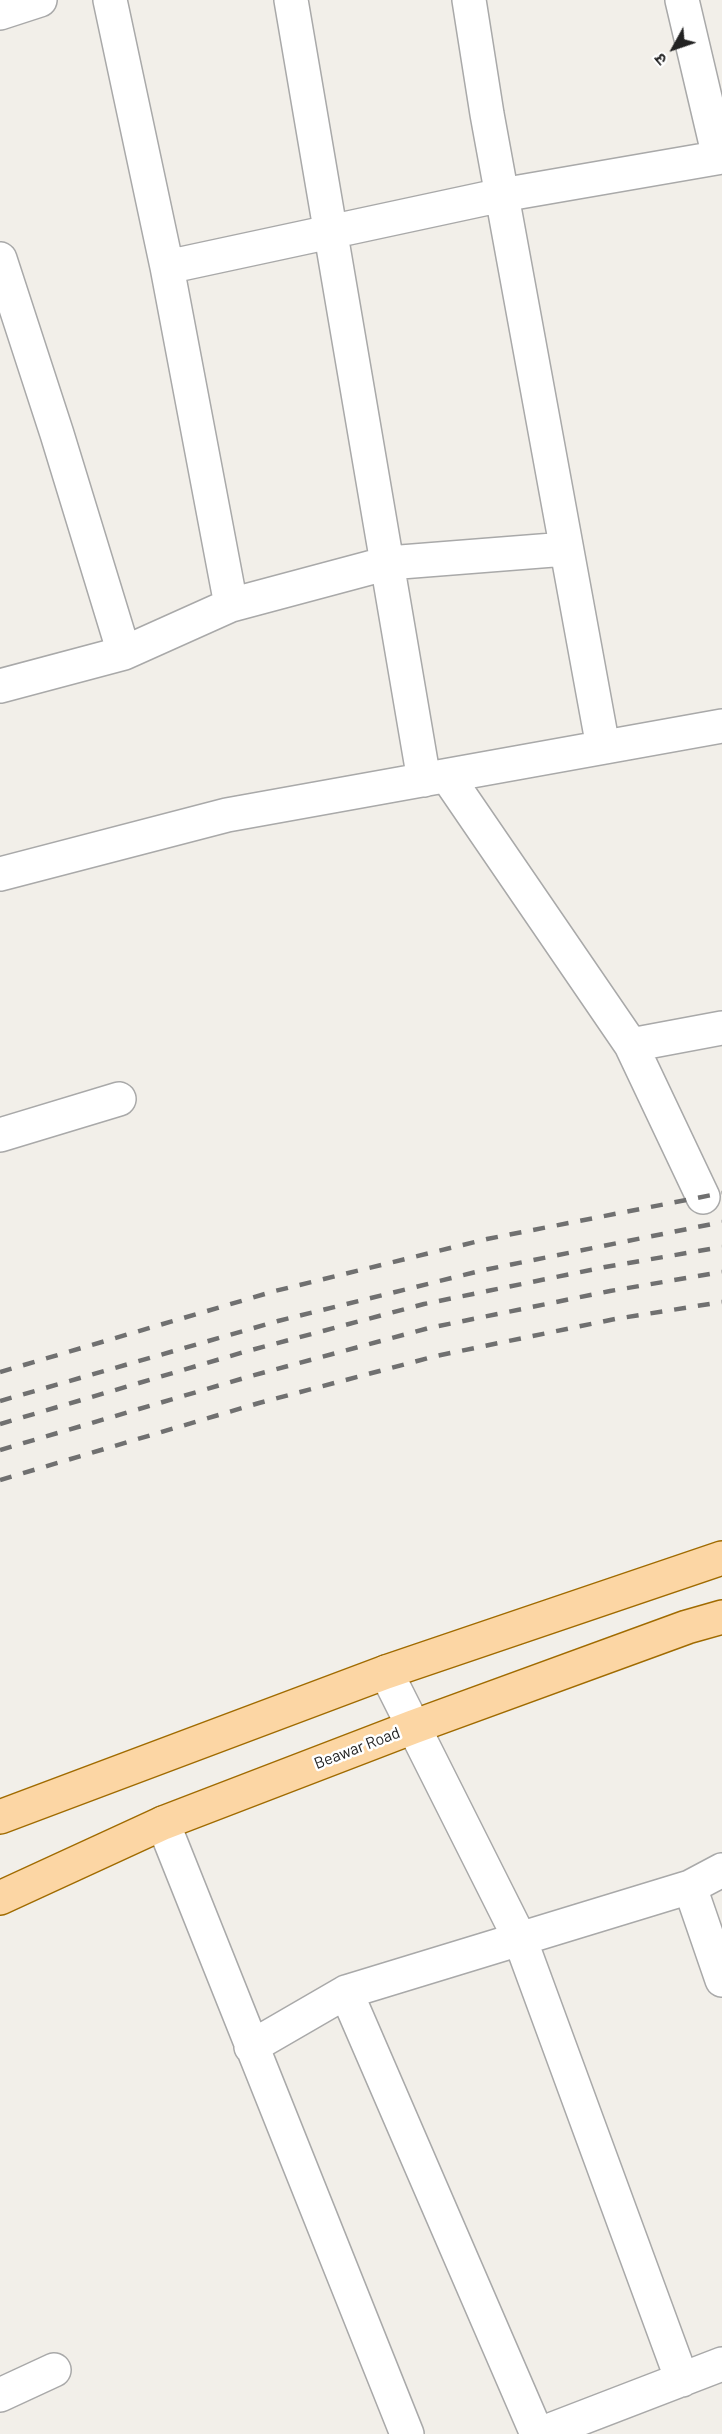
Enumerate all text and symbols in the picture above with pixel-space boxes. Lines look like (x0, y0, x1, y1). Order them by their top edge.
north arrow (644, 18, 704, 78)
text: उ (650, 50, 670, 70)
street label: Beawar Road (311, 1723, 403, 1773)

